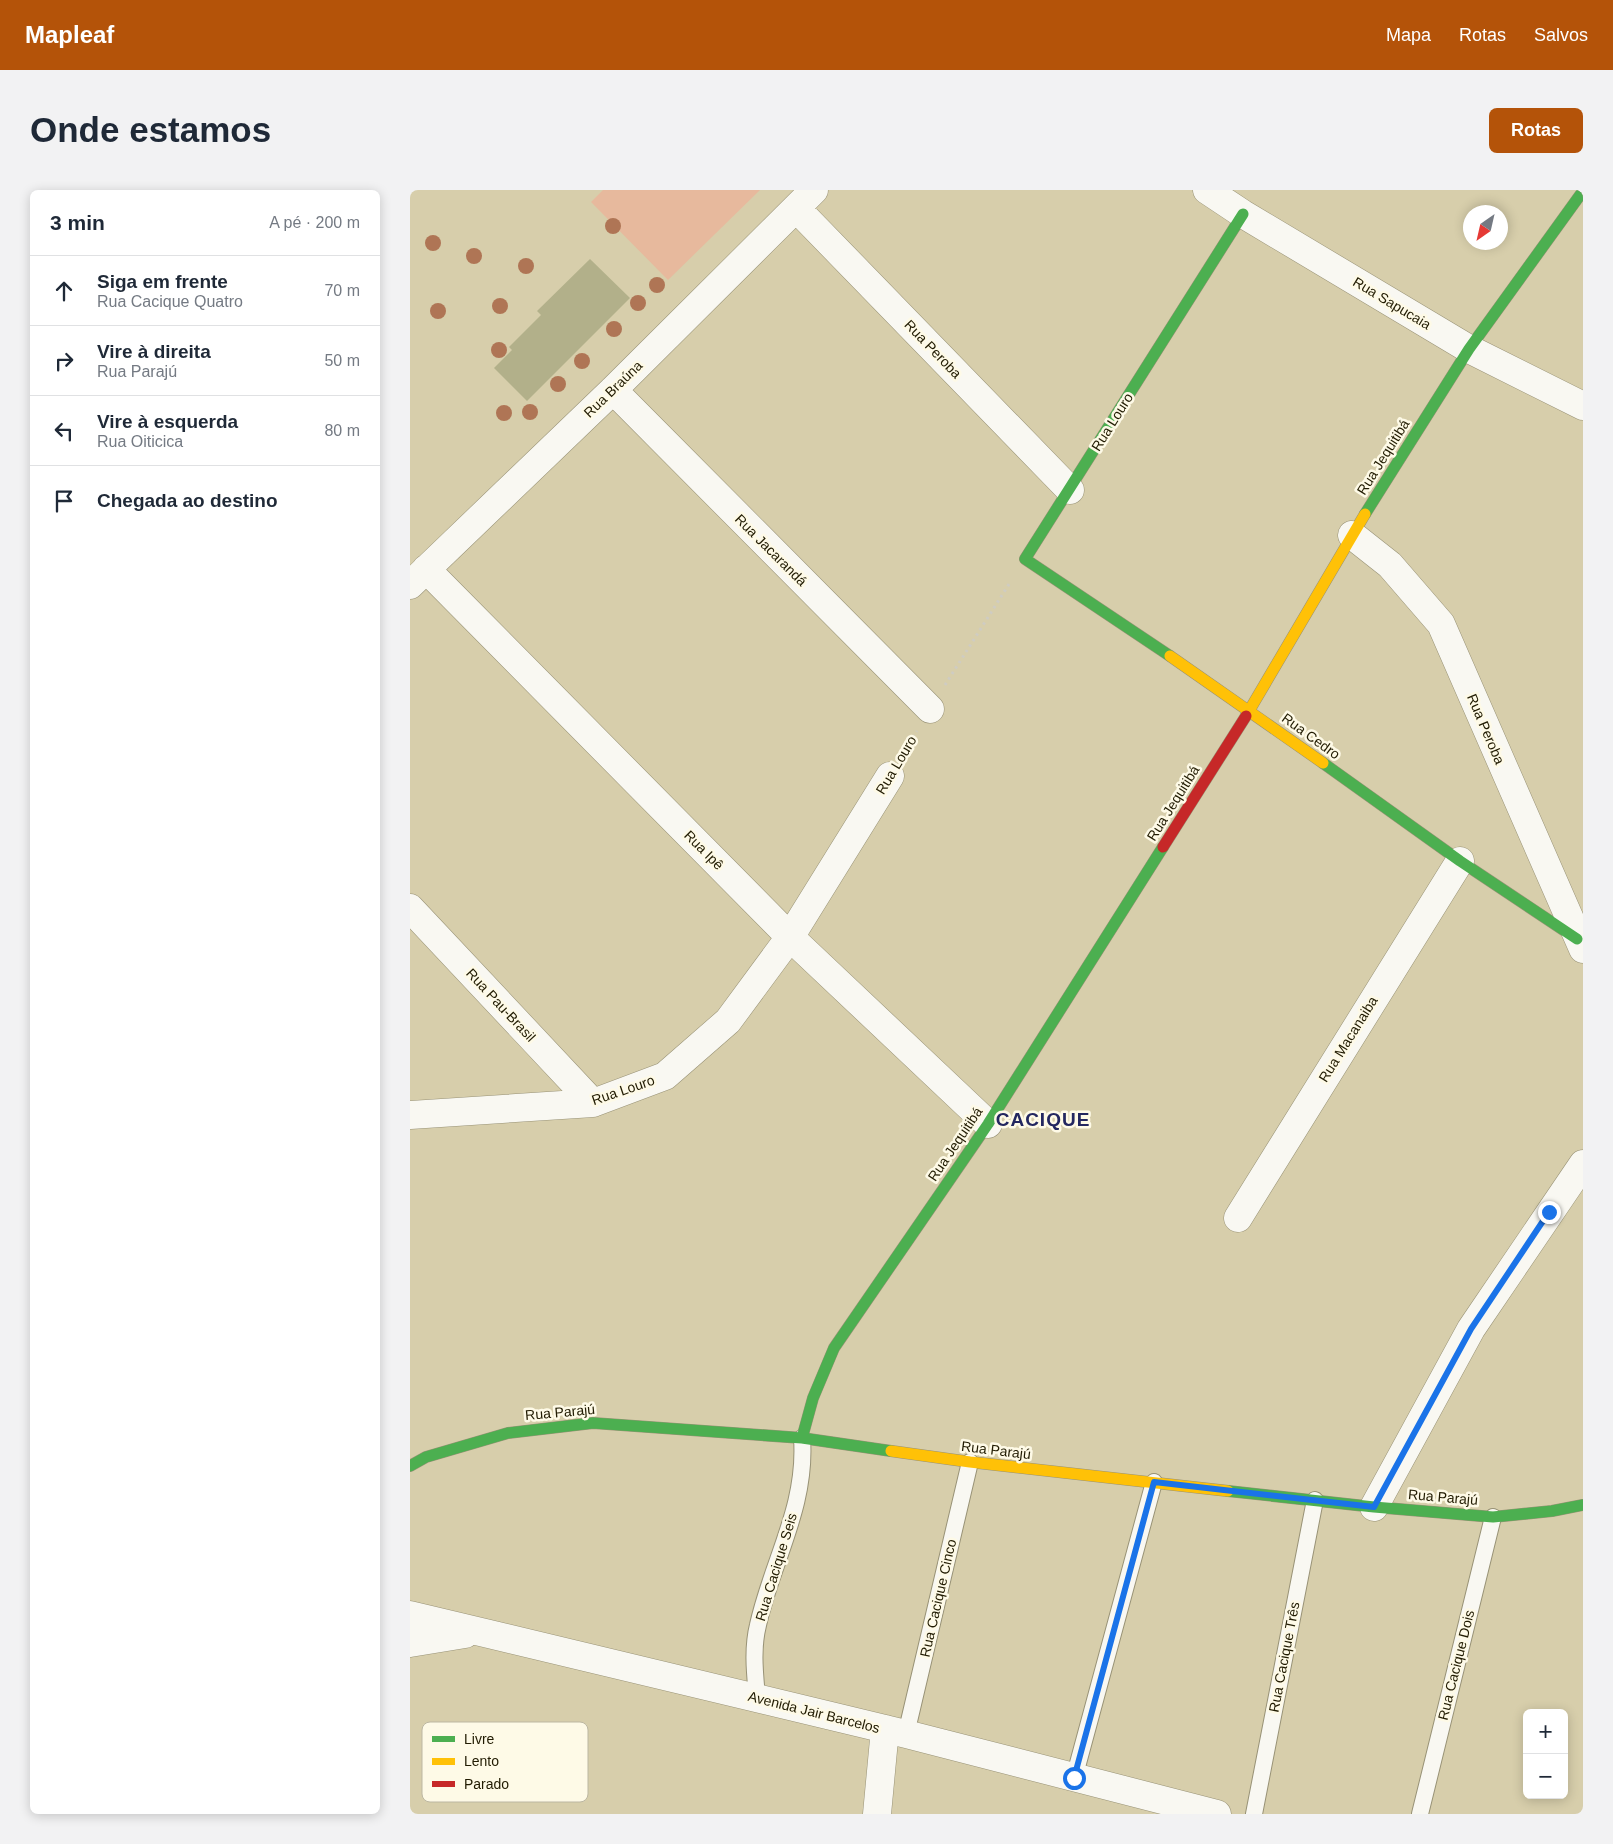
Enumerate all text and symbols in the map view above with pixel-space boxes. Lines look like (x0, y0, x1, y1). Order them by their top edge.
text: Mapleaf (25, 21, 114, 48)
text: Mapa (1386, 25, 1431, 45)
text: Rotas (1459, 25, 1506, 45)
text: Salvos (1534, 25, 1588, 45)
button: Rotas (1489, 108, 1583, 153)
text: Onde estamos (30, 110, 271, 149)
north arrow (1463, 205, 1508, 250)
text: 3 min (50, 211, 105, 234)
text: A pé · 200 m (269, 214, 360, 231)
text: Siga em frente (97, 271, 228, 292)
street label: Rua Sapucaia (1350, 273, 1434, 333)
icon: ahead (50, 277, 78, 305)
text: 70 m (324, 282, 360, 299)
text: Rua Cacique Quatro (97, 293, 243, 310)
street label: Rua Peroba (901, 317, 965, 382)
text: Vire à direita (97, 341, 211, 362)
icon: right (50, 347, 78, 375)
text: 50 m (324, 352, 360, 369)
street label: Rua Braúna (581, 357, 646, 421)
text: Rua Parajú (97, 363, 177, 380)
street label: Rua Louro (1088, 390, 1136, 454)
text: Vire à esquerda (97, 411, 238, 432)
street label: Rua Jequitibá (1354, 416, 1413, 498)
icon: left (50, 417, 78, 445)
text: 80 m (324, 422, 360, 439)
text: Rua Oiticica (97, 433, 183, 450)
icon: arrive (50, 487, 78, 515)
text: Chegada ao destino (97, 490, 278, 511)
street label: Rua Jacarandá (732, 511, 810, 589)
street label: Rua Peroba (1464, 691, 1508, 767)
street label: Rua Cedro (1279, 710, 1343, 762)
street label: Rua Louro (872, 733, 920, 797)
street label: Rua Jequitibá (1144, 762, 1203, 844)
street label: Rua Ipê (681, 827, 727, 873)
street label: Rua Pau-Brasil (463, 965, 539, 1045)
street label: Rua Macanaiba (1315, 993, 1381, 1085)
street label: Rua Louro (589, 1072, 657, 1108)
street label: Rua Jequitibá (924, 1104, 986, 1184)
district label: CACIQUE (996, 1109, 1090, 1130)
route end (1538, 1201, 1561, 1224)
street label: Rua Parajú (524, 1401, 596, 1423)
street label: Rua Parajú (960, 1438, 1032, 1462)
street label: Rua Parajú (1407, 1486, 1479, 1508)
street label: Rua Cacique Seis (752, 1511, 800, 1623)
street label: Rua Cacique Cinco (917, 1537, 959, 1659)
street label: Rua Cacique Três (1265, 1600, 1303, 1714)
street label: Rua Cacique Dois (1435, 1608, 1477, 1722)
street label: Avenida Jair Barcelos (746, 1688, 882, 1736)
map controls (1523, 1709, 1568, 1799)
button: + (1523, 1709, 1568, 1754)
legend (422, 1722, 588, 1802)
text: Livre (464, 1731, 495, 1747)
text: Lento (464, 1753, 499, 1769)
button: − (1523, 1754, 1568, 1799)
route start (1063, 1767, 1086, 1790)
text: Parado (464, 1776, 509, 1792)

